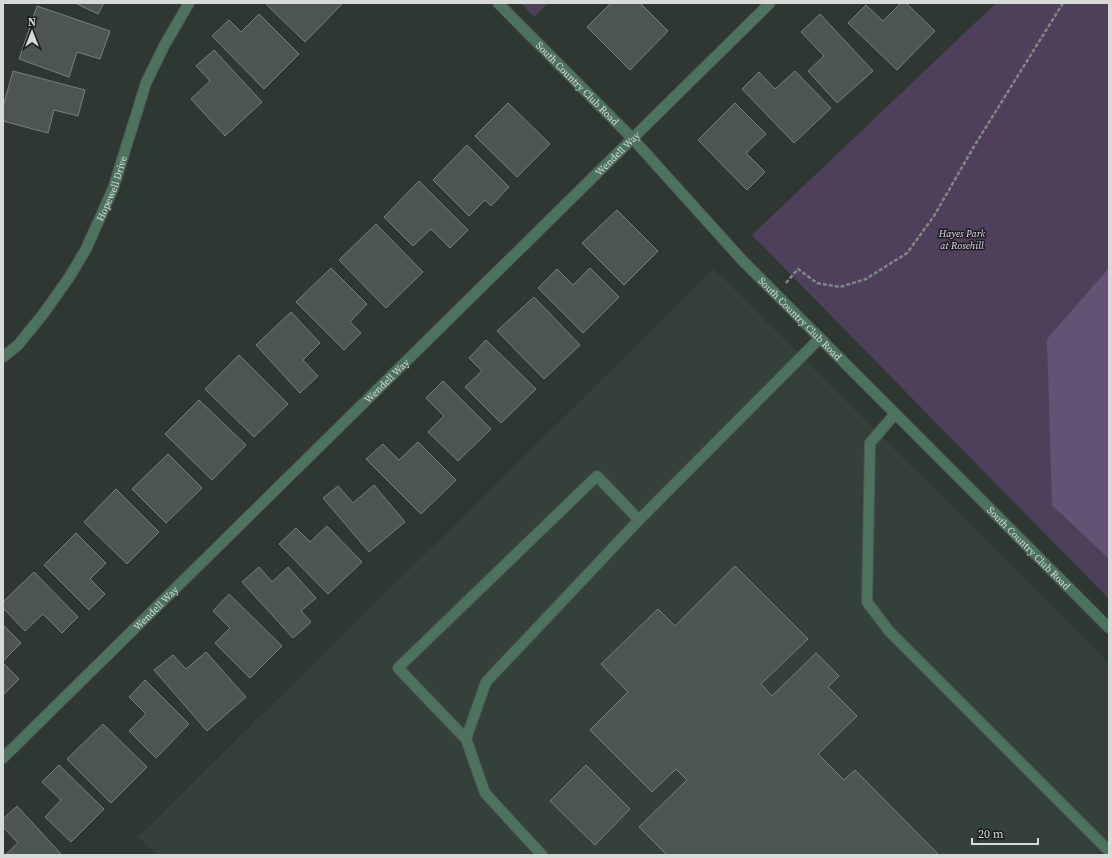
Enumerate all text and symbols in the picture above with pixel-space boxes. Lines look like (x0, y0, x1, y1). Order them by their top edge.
north arrow (12, 12, 52, 52)
text: N (28, 15, 36, 30)
street label: South Country Club Road (533, 39, 622, 128)
street label: Wendell Way (592, 128, 643, 178)
street label: Hopewell Drive (93, 154, 129, 223)
park label: Hayes Park at Rosehill (938, 227, 985, 252)
street label: South Country Club Road (756, 274, 845, 363)
street label: Wendell Way (361, 355, 412, 405)
street label: South Country Club Road (985, 503, 1074, 592)
street label: Wendell Way (130, 582, 181, 633)
scale bar (972, 820, 1038, 846)
text: 20 m (978, 826, 1004, 842)

